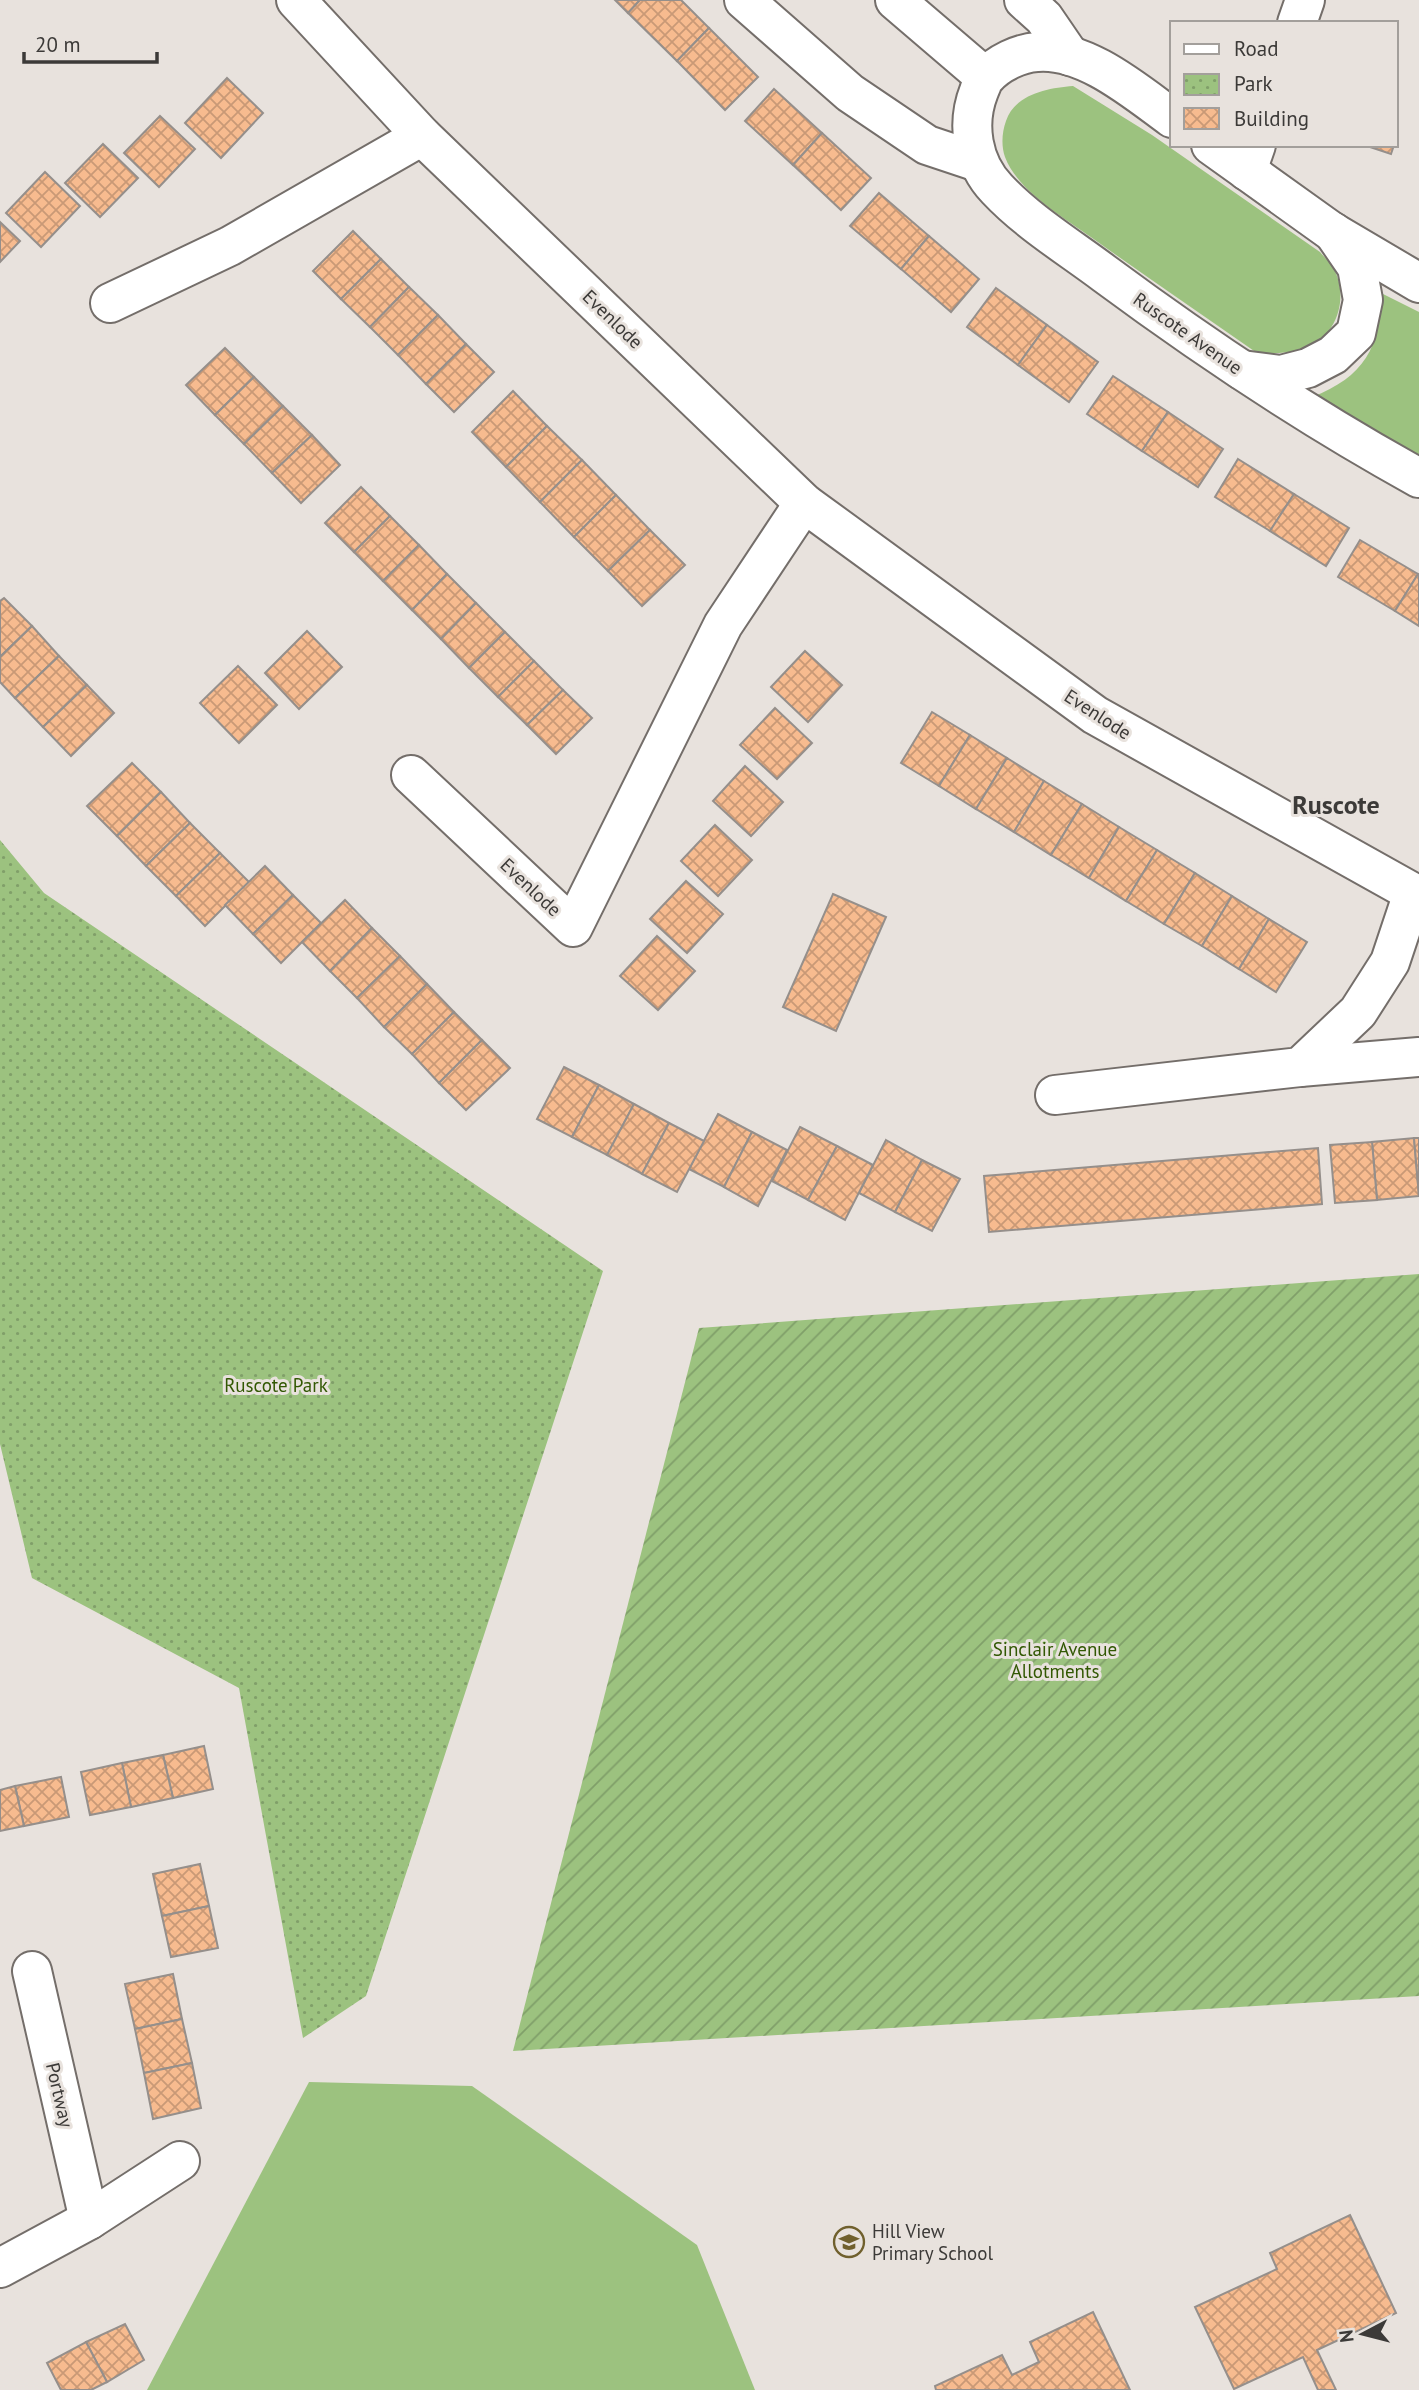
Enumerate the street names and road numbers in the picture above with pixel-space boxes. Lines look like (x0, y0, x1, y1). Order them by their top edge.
street label: Evenlode (578, 284, 648, 354)
street label: Ruscote Avenue (1129, 287, 1247, 379)
street label: Evenlode (1060, 684, 1136, 744)
street label: Evenlode (495, 853, 567, 921)
street label: Portway (41, 2060, 79, 2130)

